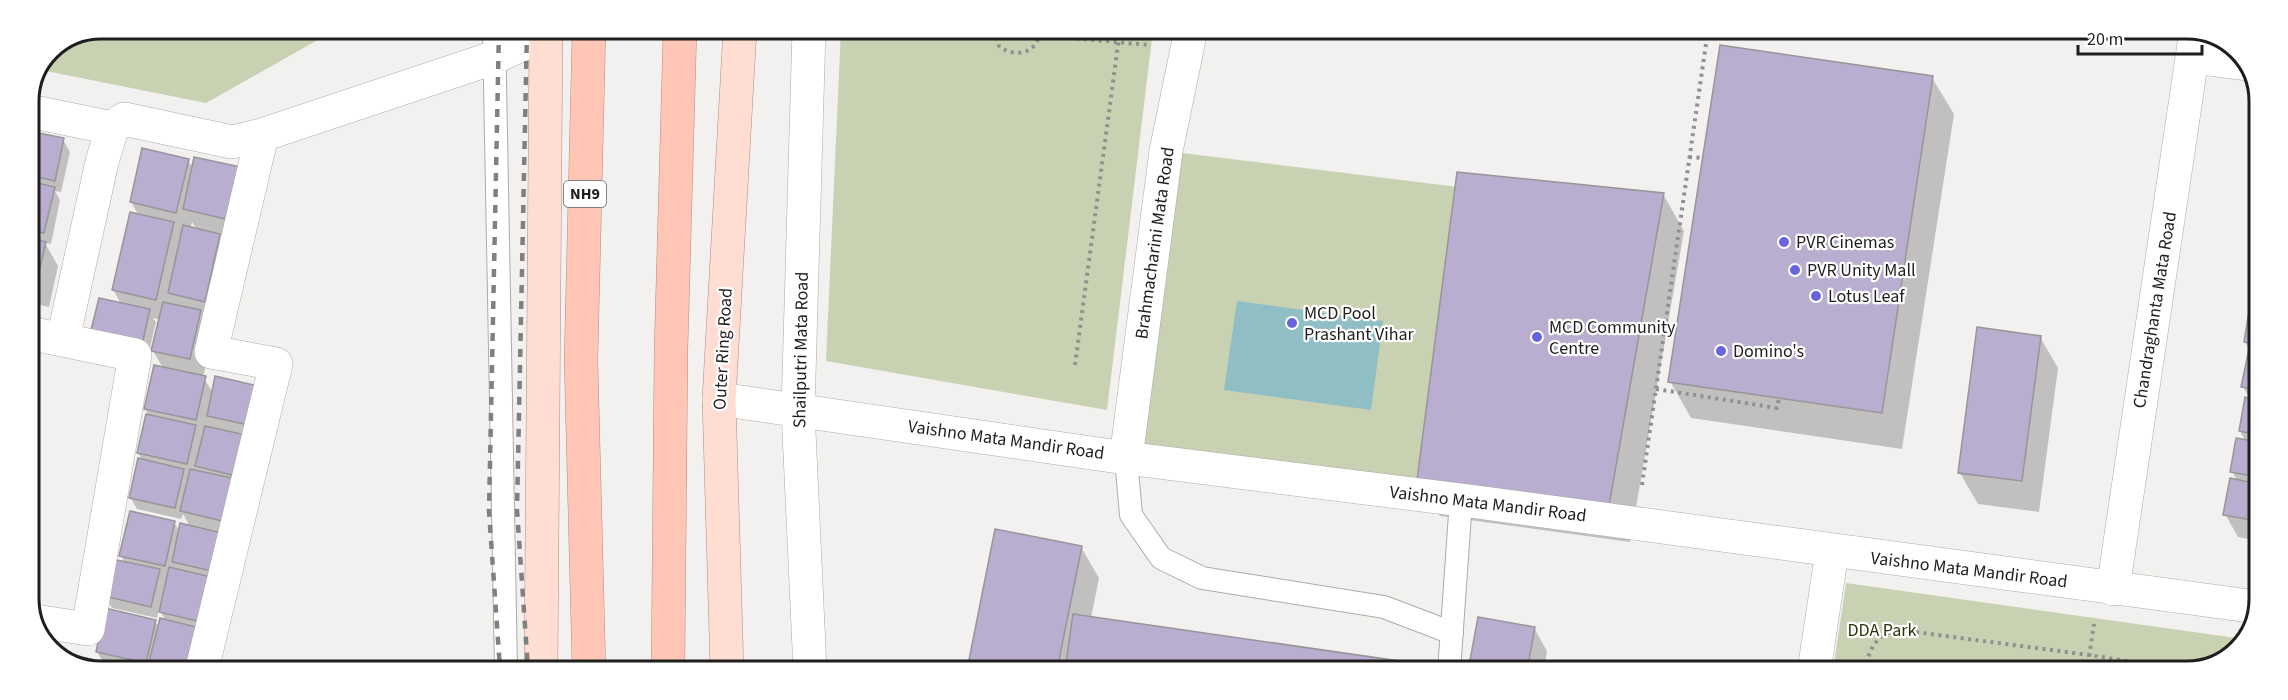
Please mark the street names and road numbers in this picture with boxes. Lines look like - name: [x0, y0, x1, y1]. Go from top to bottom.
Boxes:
- street label: Brahmacharini Mata Road: [1129, 145, 1181, 341]
- road number: NH9: [564, 181, 606, 207]
- street label: Chandraghanta Mata Road: [2127, 210, 2183, 410]
- street label: Shailputri Mata Road: [787, 272, 815, 428]
- street label: Outer Ring Road: [707, 287, 739, 411]
- street label: Vaishno Mata Mandir Road: [906, 414, 1106, 466]
- street label: Vaishno Mata Mandir Road: [1388, 480, 1588, 528]
- street label: Vaishno Mata Mandir Road: [1869, 546, 2069, 594]

